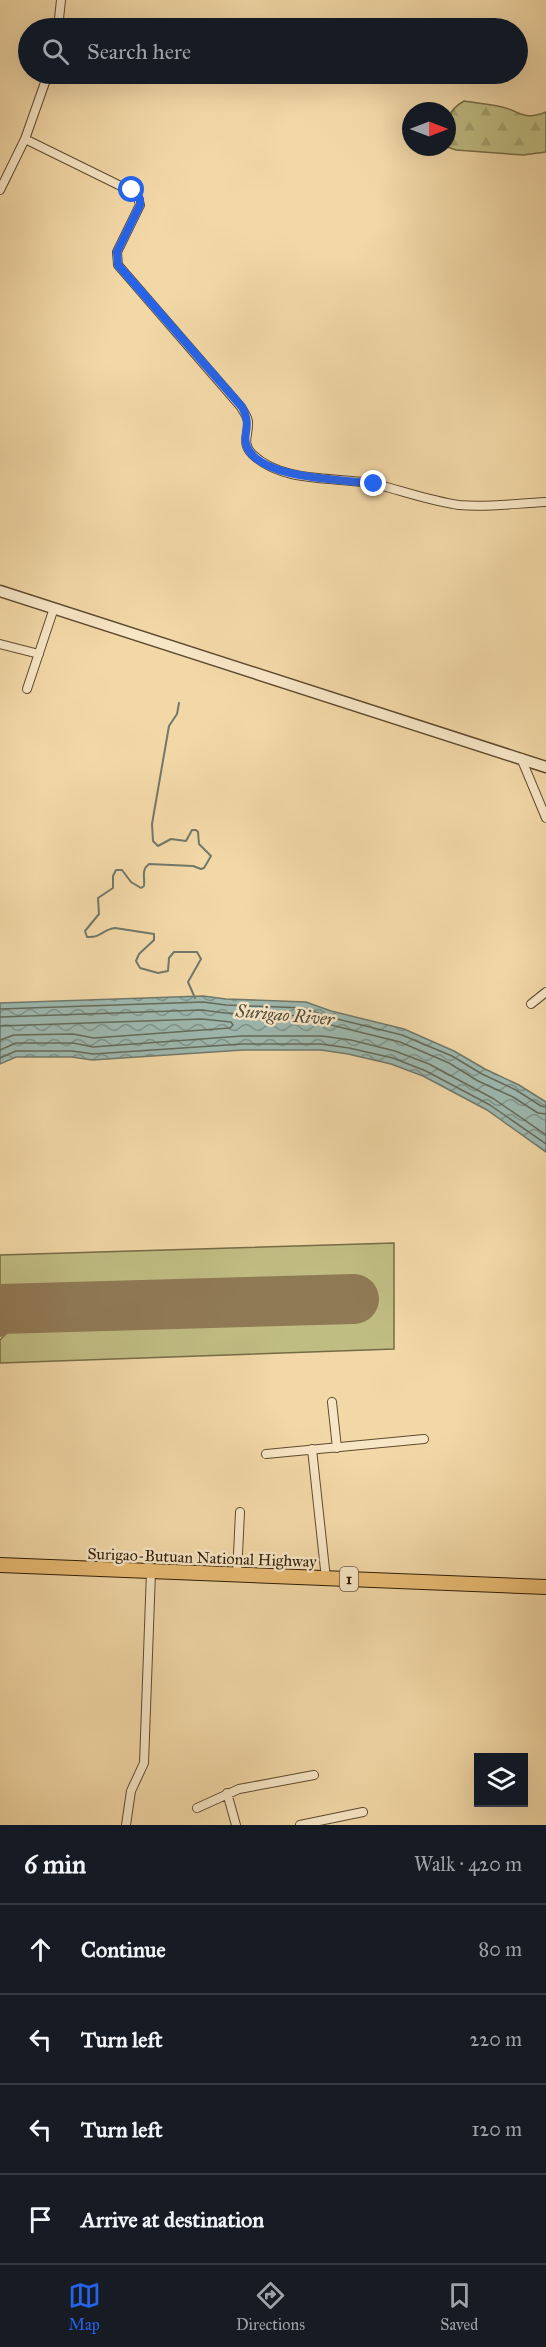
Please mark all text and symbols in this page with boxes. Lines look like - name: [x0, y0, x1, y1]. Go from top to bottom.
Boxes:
- search box: [18, 18, 528, 84]
- icon: search: [39, 35, 72, 68]
- text: Search here: [87, 38, 191, 65]
- north arrow: [402, 102, 456, 156]
- route start: [118, 176, 144, 202]
- route end: [360, 470, 386, 496]
- water label: Surigao River: [234, 1000, 337, 1030]
- street label: Surigao-Butuan National Highway: [87, 1544, 317, 1572]
- road number: 1: [340, 1567, 358, 1591]
- map controls: [474, 1753, 528, 1807]
- button: layers: [474, 1753, 528, 1807]
- text: 6 min: [24, 1848, 86, 1880]
- text: Walk · 420 m: [414, 1852, 522, 1876]
- icon: ahead: [24, 1933, 57, 1966]
- text: Continue: [81, 1936, 166, 1963]
- text: 80 m: [479, 1937, 522, 1961]
- icon: left: [24, 2023, 57, 2056]
- text: Turn left: [81, 2026, 163, 2053]
- text: 220 m: [470, 2027, 522, 2051]
- icon: left: [24, 2113, 57, 2146]
- text: Turn left: [81, 2116, 163, 2143]
- text: 120 m: [471, 2117, 522, 2141]
- icon: arrive: [24, 2203, 57, 2236]
- text: Arrive at destination: [81, 2206, 264, 2233]
- tab: Map: [68, 2279, 101, 2334]
- tab: Directions: [236, 2279, 305, 2334]
- tab: Saved: [440, 2279, 478, 2334]

